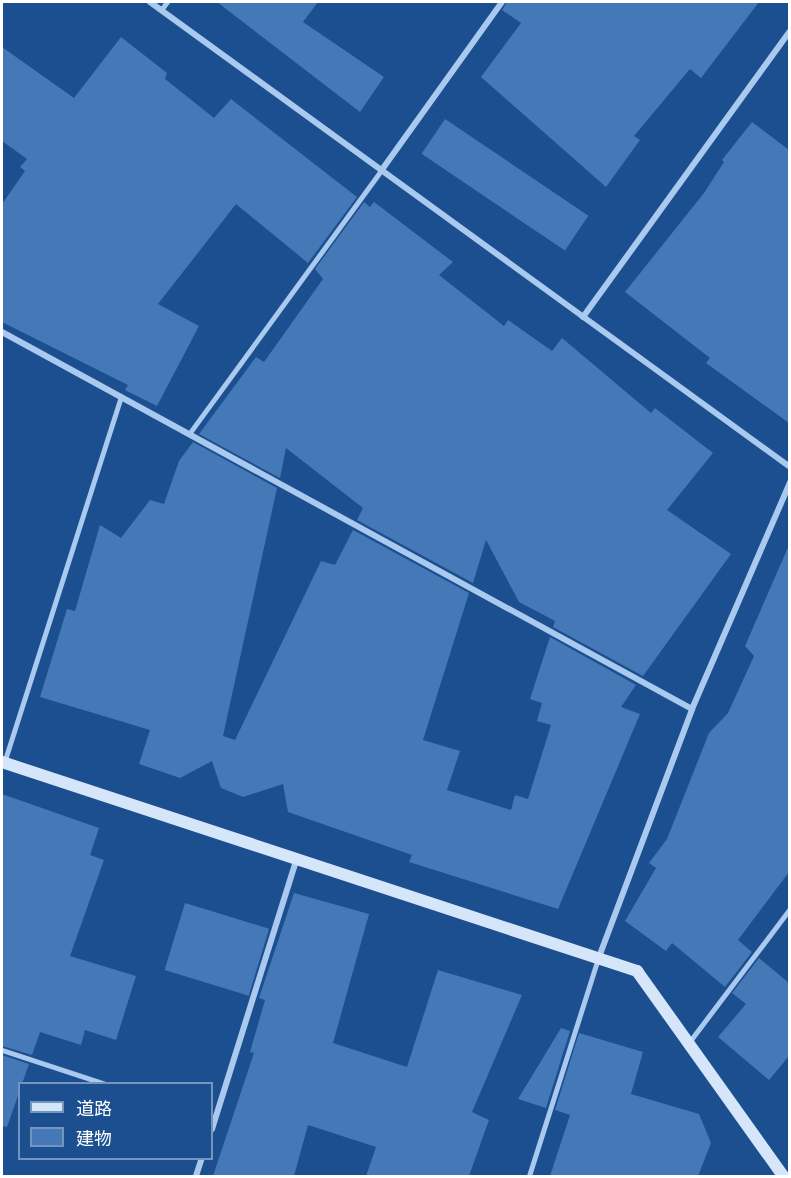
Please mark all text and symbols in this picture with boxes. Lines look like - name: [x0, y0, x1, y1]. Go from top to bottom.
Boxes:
- legend: [18, 1082, 213, 1160]
- text: 道路: [76, 1097, 112, 1121]
- text: 建物: [76, 1127, 112, 1151]

